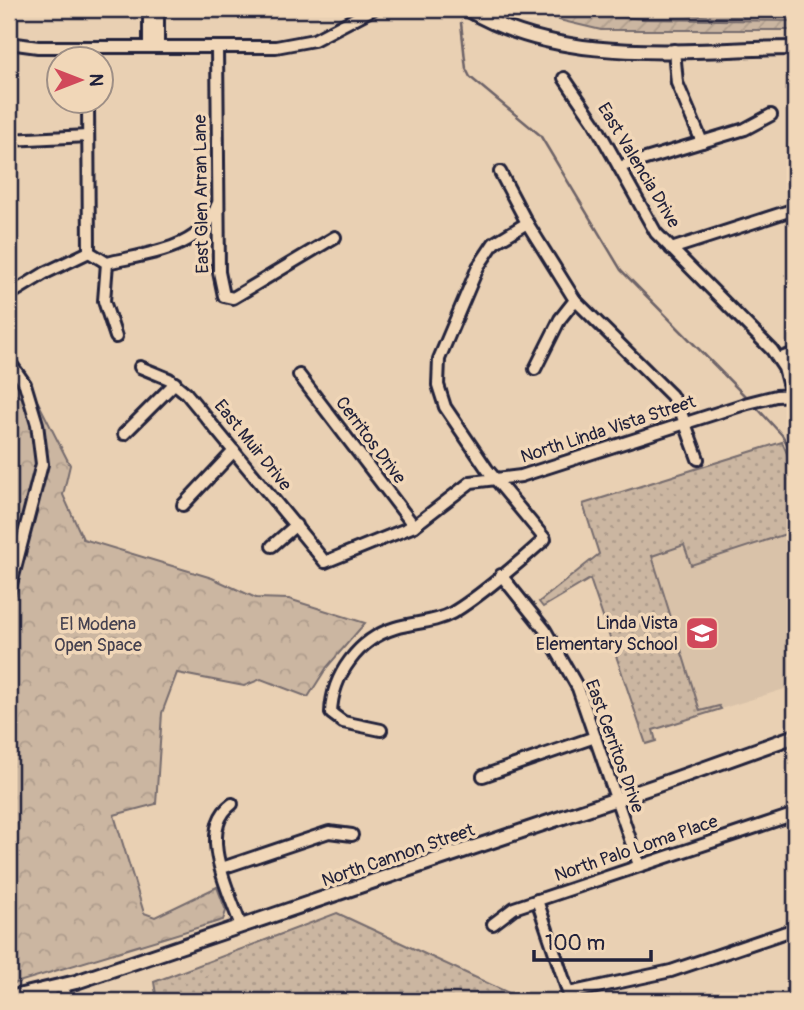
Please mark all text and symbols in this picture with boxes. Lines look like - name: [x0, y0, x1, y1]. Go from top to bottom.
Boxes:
- north arrow: [46, 46, 116, 116]
- text: N: [84, 74, 108, 87]
- street label: East Valencia Drive: [592, 98, 685, 232]
- street label: East Glen Arran Lane: [189, 114, 214, 274]
- street label: North Linda Vista Street: [518, 390, 699, 469]
- street label: Cerritos Drive: [330, 392, 411, 489]
- street label: East Muir Drive: [209, 395, 297, 496]
- place label: Linda Vista Elementary School: [536, 612, 678, 656]
- park label: El Modena Open Space: [54, 613, 142, 657]
- school or university icon: Linda Vista Elementary School: [683, 614, 721, 652]
- street label: East Cerritos Drive: [580, 676, 649, 816]
- street label: North Palo Loma Place: [551, 810, 721, 887]
- street label: North Cannon Street: [319, 818, 478, 892]
- scale bar: [534, 919, 652, 963]
- text: 100 m: [545, 930, 605, 957]

